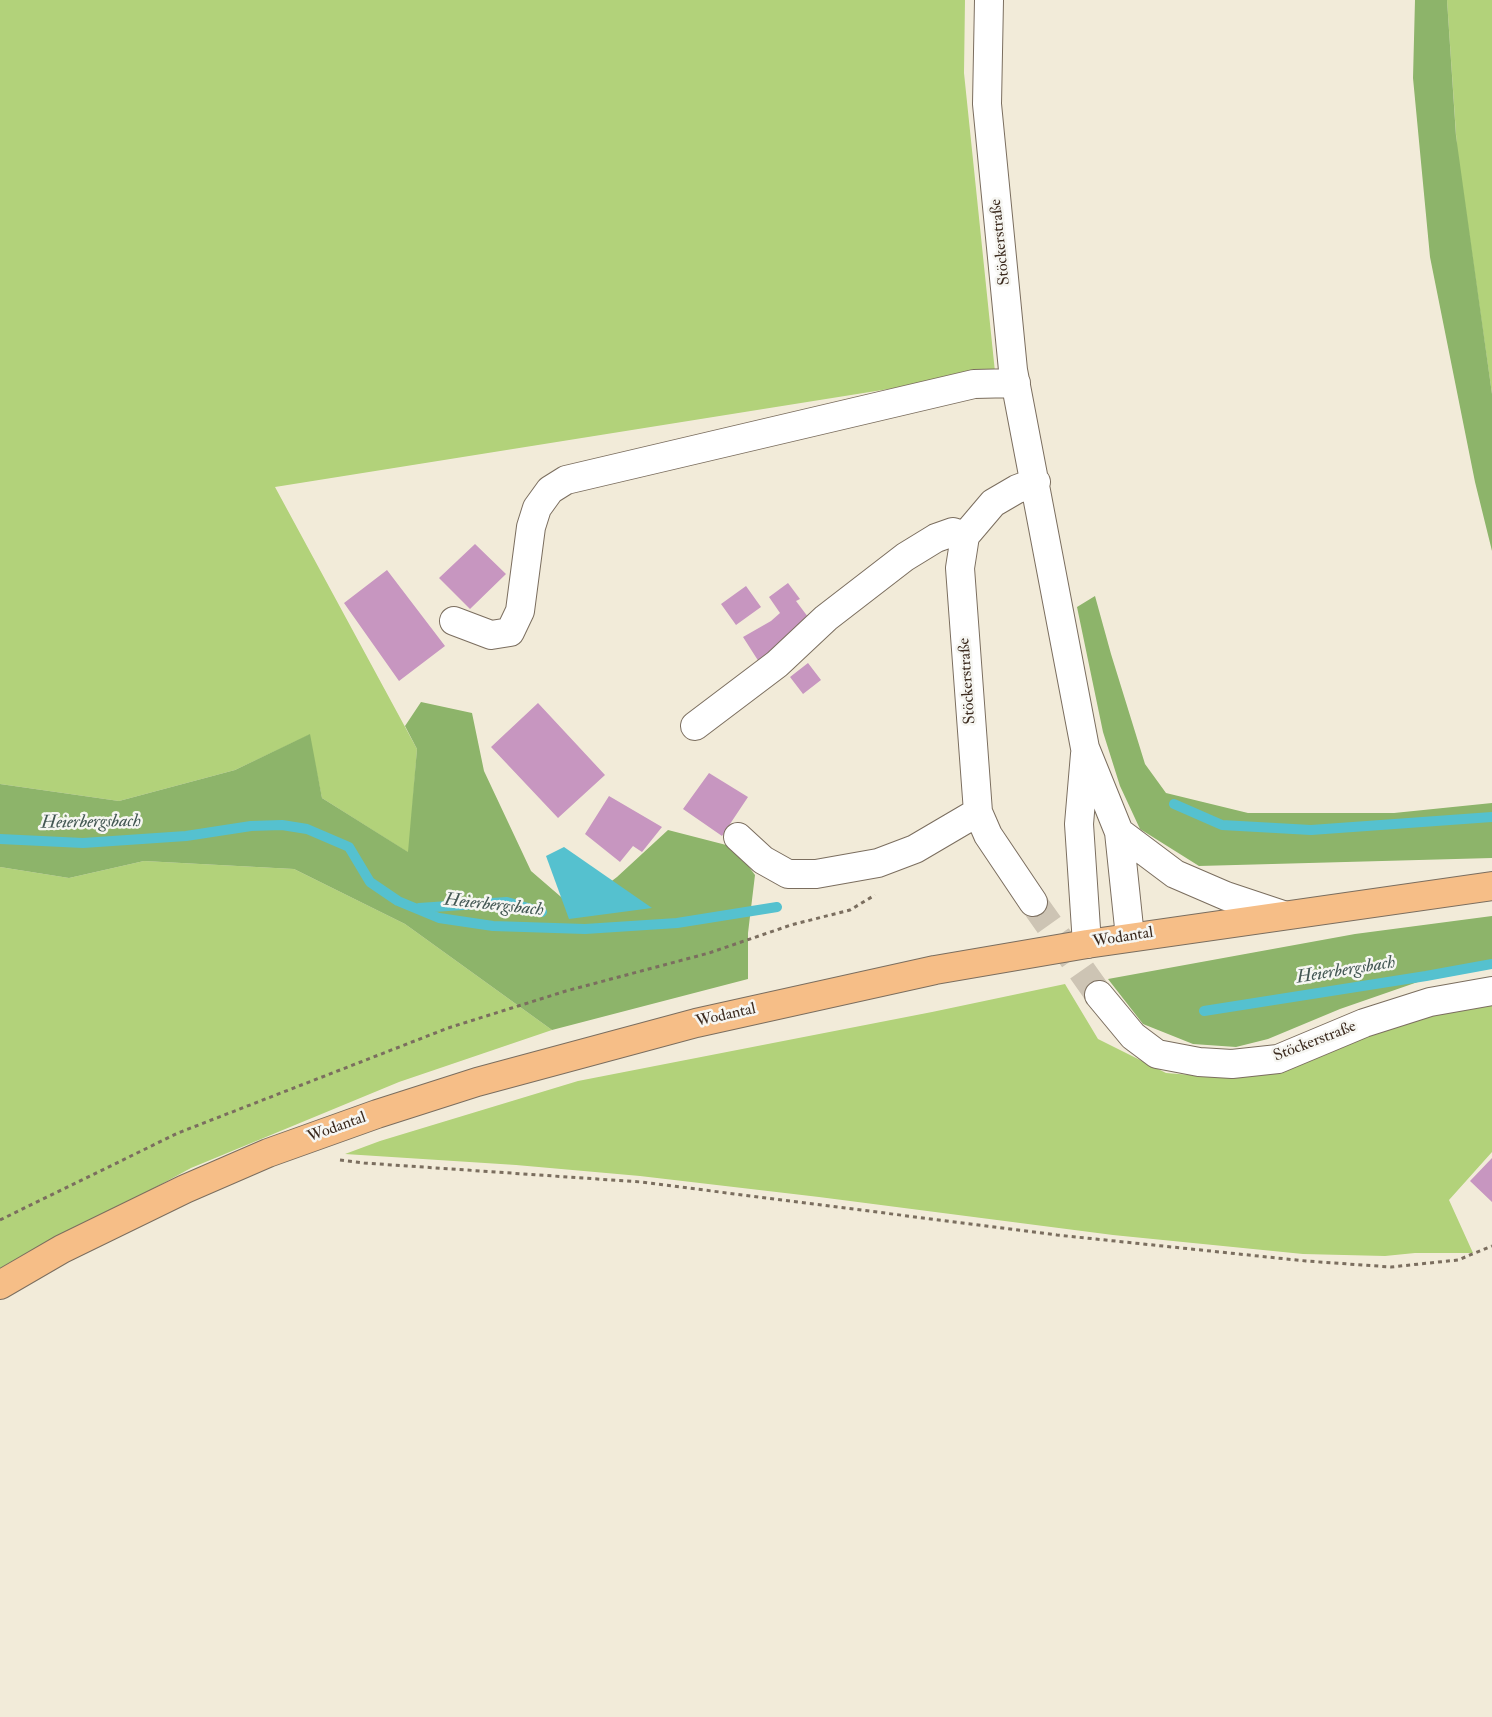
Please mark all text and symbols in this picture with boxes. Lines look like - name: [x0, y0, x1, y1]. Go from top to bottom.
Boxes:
- street label: Stöckerstraße: [987, 198, 1015, 286]
- street label: Stöckerstraße: [955, 637, 981, 725]
- water label: Heierbergsbach: [41, 811, 141, 835]
- water label: Heierbergsbach: [443, 890, 545, 922]
- street label: Wodantal: [1091, 924, 1155, 952]
- water label: Heierbergsbach: [1295, 953, 1397, 989]
- street label: Wodantal: [694, 1000, 758, 1032]
- street label: Stöckerstraße: [1271, 1017, 1359, 1067]
- street label: Wodantal: [305, 1109, 369, 1147]

